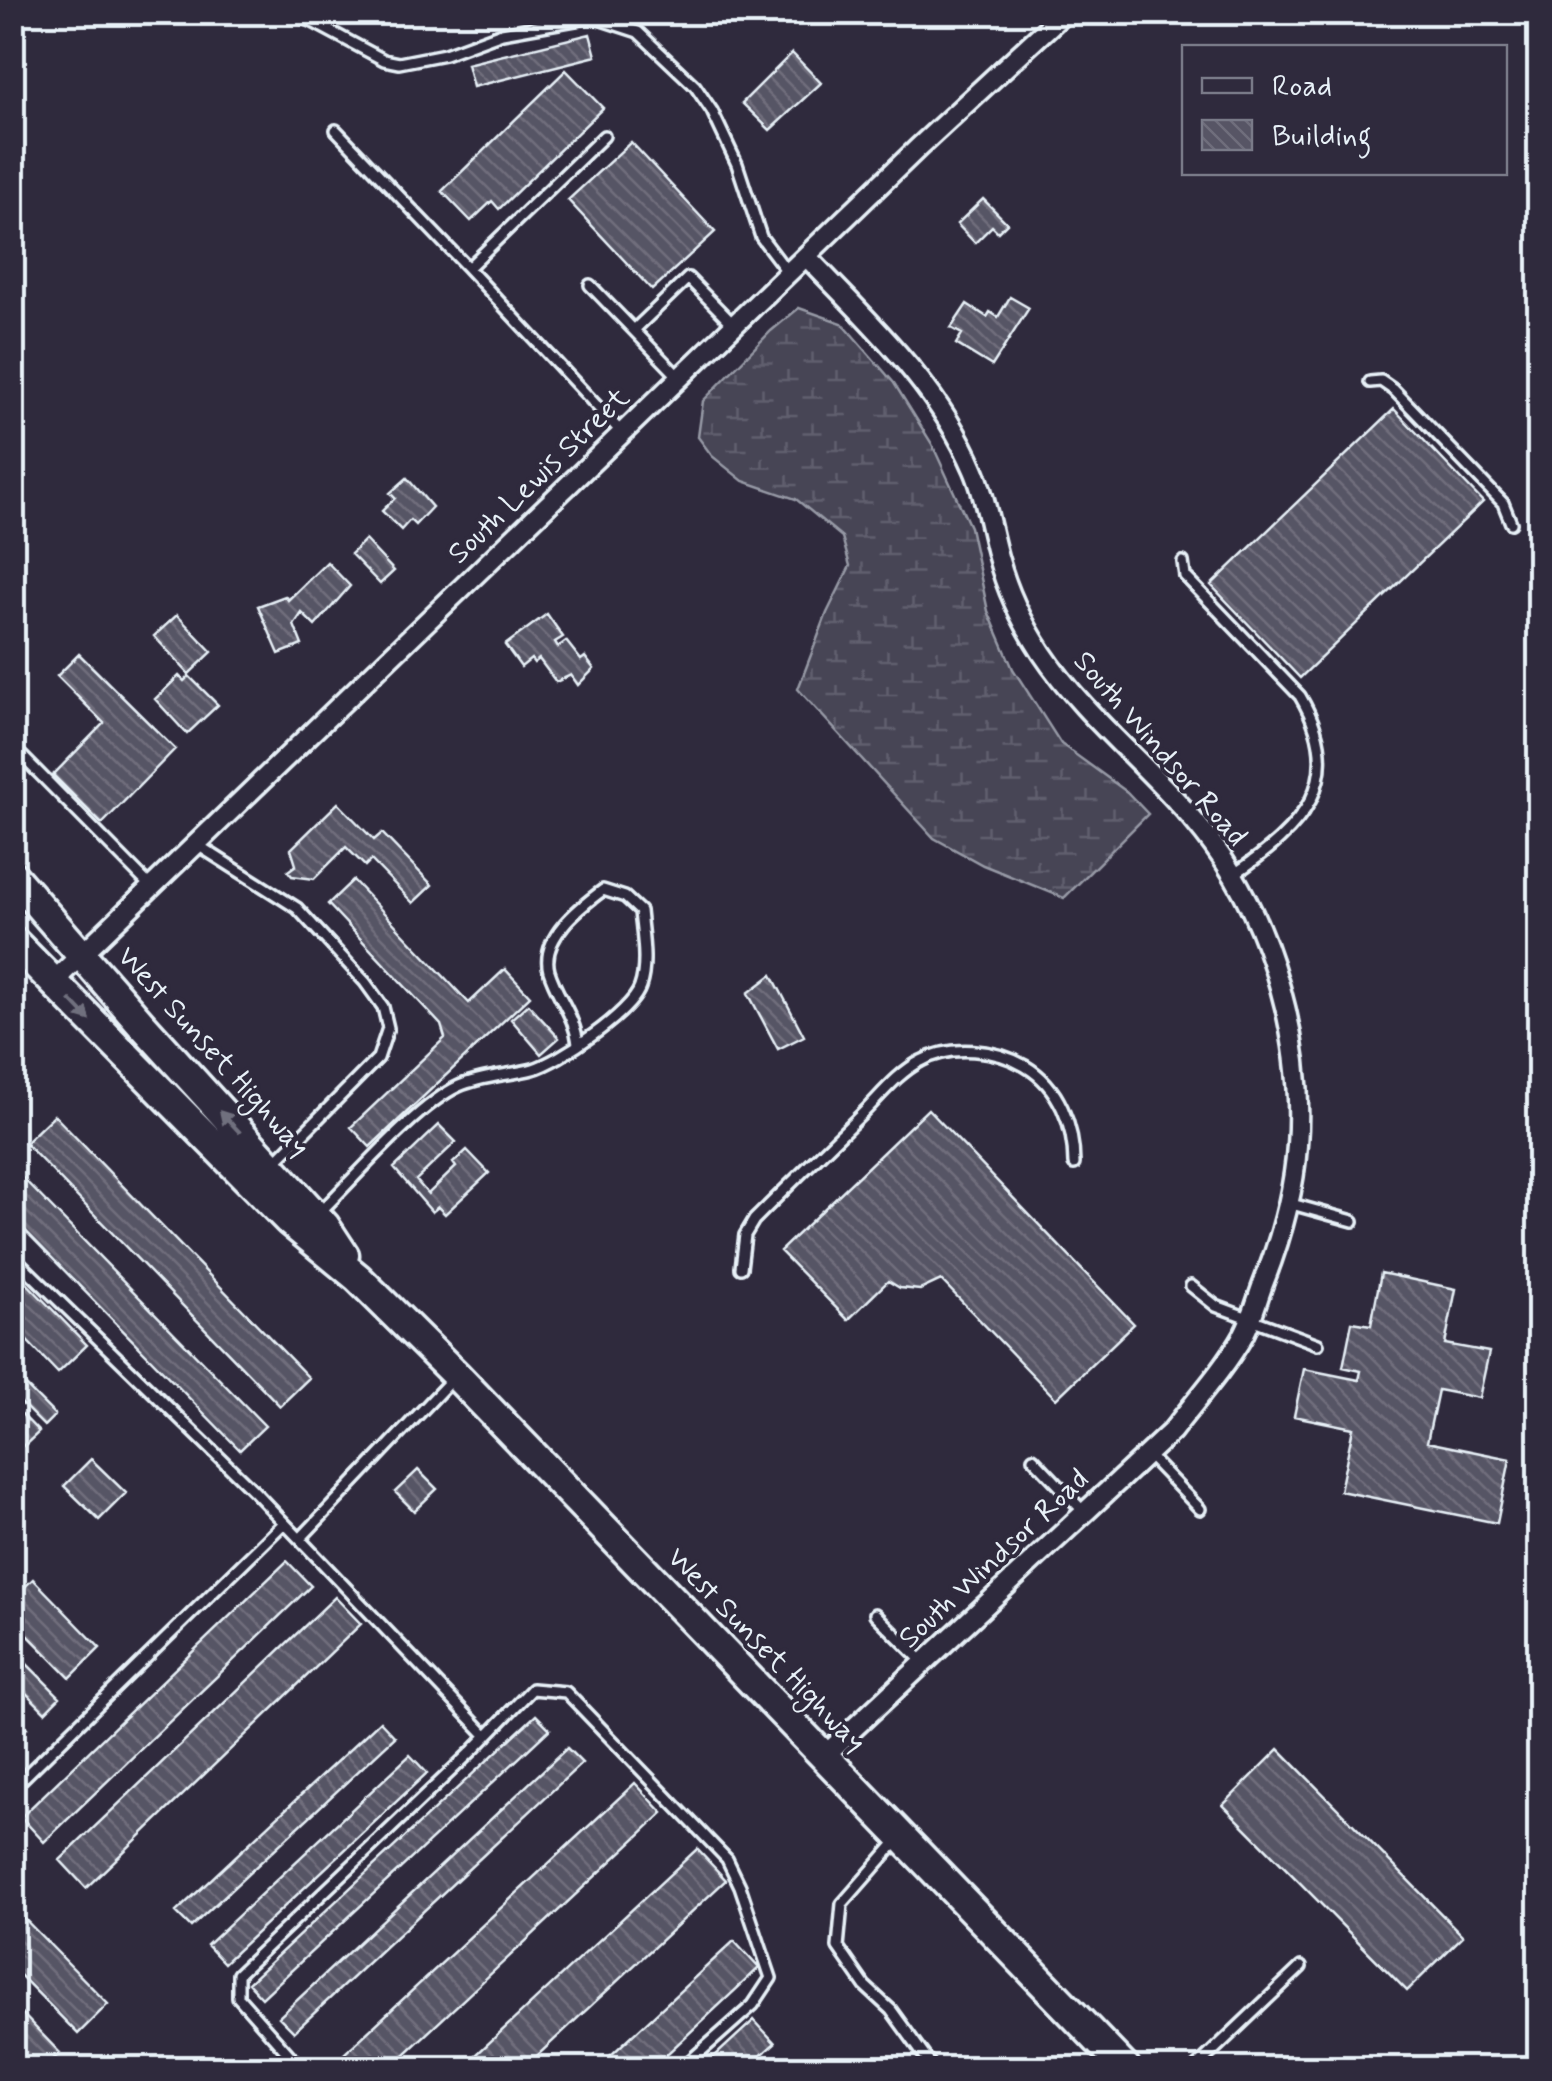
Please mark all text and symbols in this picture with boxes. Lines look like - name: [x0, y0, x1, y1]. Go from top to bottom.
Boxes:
- legend: [1182, 45, 1507, 175]
- text: Road: [1272, 67, 1332, 106]
- text: Building: [1272, 117, 1371, 159]
- street label: South Lewis Street: [440, 379, 639, 573]
- street label: South Windsor Road: [1064, 643, 1256, 855]
- street label: West Sunset Highway: [106, 938, 318, 1167]
- one-way arrow: [68, 997, 92, 1021]
- one-way arrow: [219, 1110, 242, 1134]
- street label: South Windsor Road: [890, 1460, 1098, 1658]
- street label: West Sunset Highway: [656, 1539, 874, 1762]

